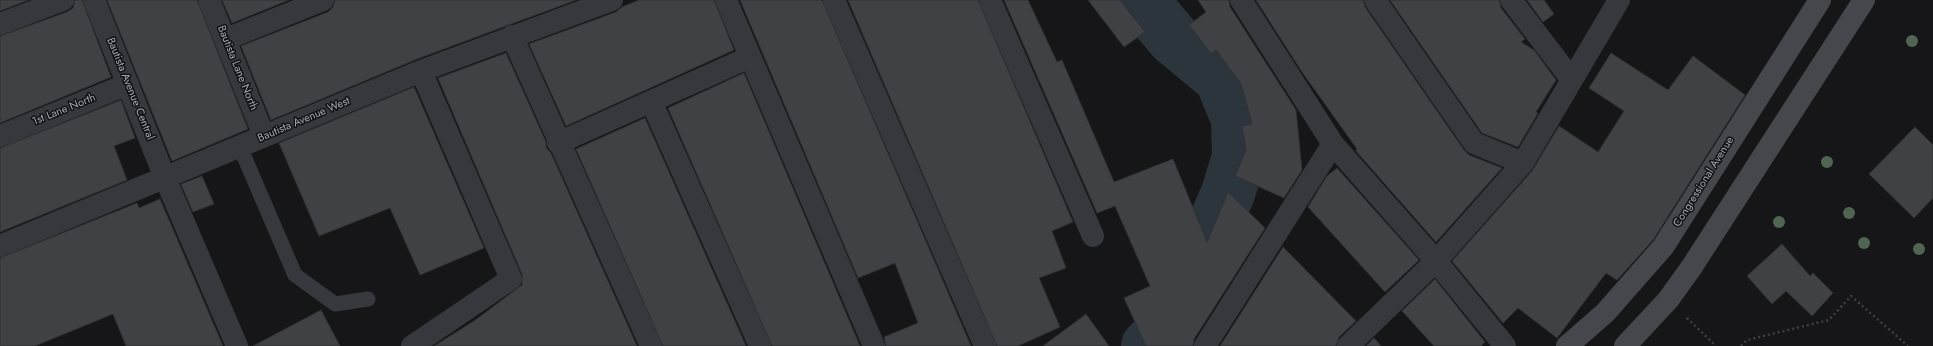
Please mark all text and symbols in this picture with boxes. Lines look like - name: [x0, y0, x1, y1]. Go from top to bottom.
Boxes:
- street label: Bautista Lane North: [214, 24, 260, 112]
- street label: Bautista Avenue Central: [103, 36, 157, 142]
- street label: 1st Lane North: [30, 91, 98, 129]
- street label: Bautista Avenue West: [256, 95, 352, 145]
- street label: Congressional Avenue: [1671, 135, 1737, 229]

